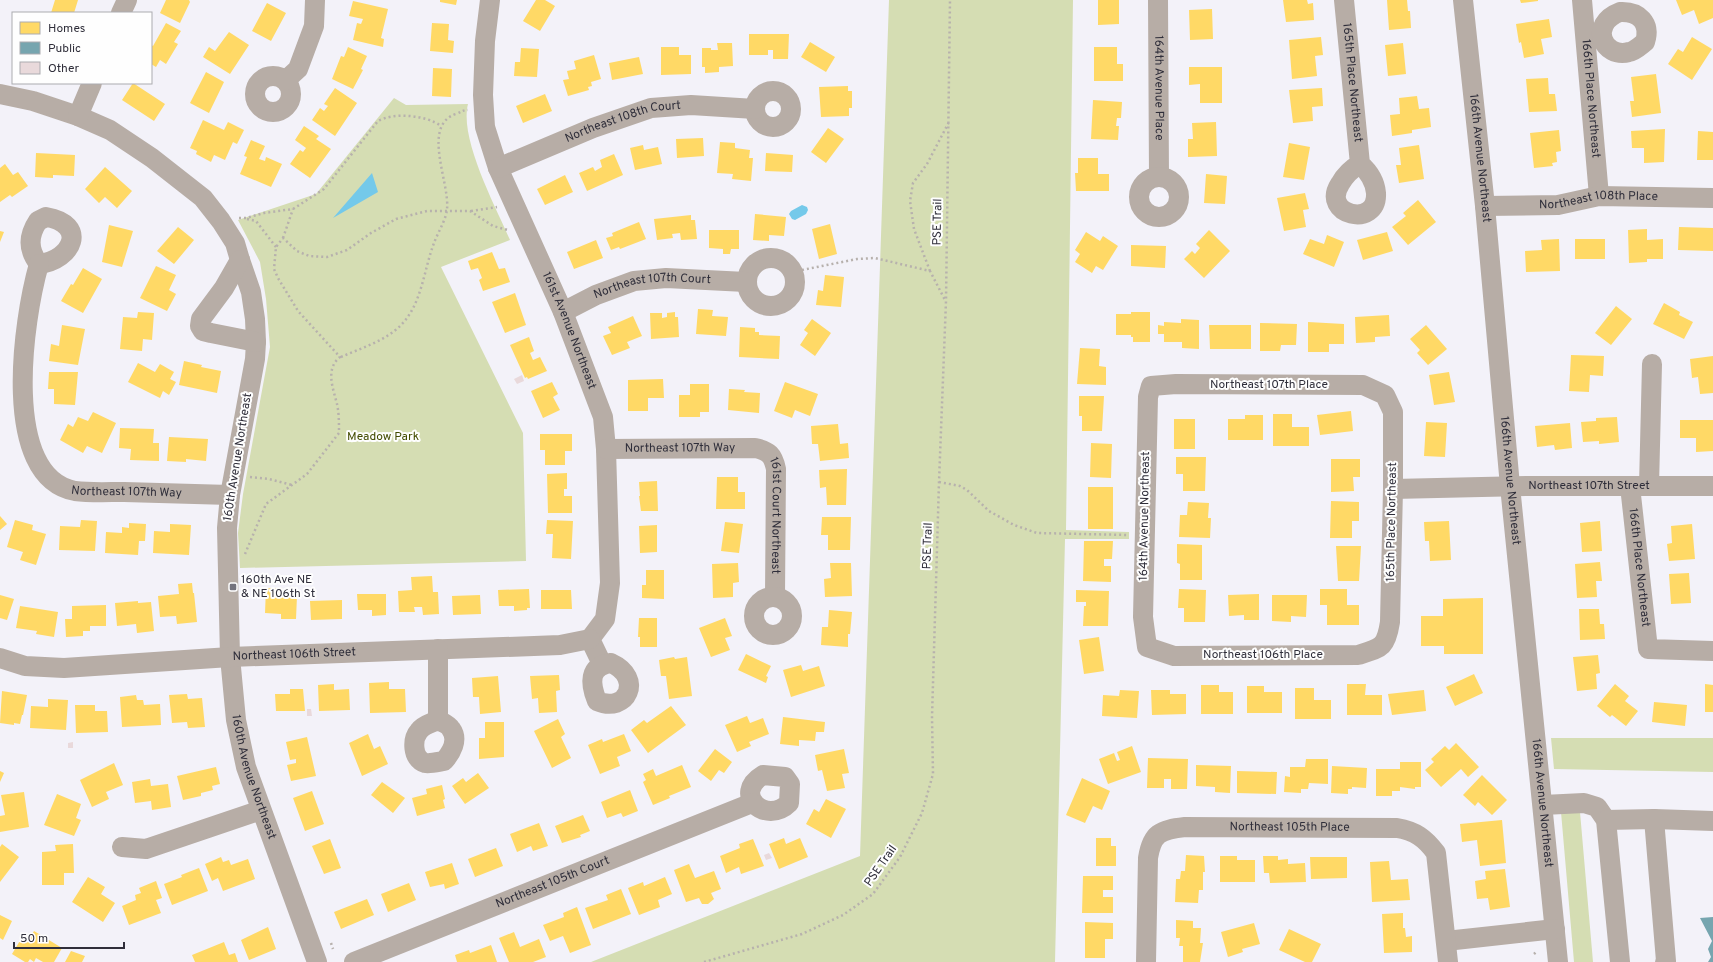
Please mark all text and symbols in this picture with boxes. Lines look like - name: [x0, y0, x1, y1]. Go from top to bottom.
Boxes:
- legend: [12, 12, 152, 84]
- text: Homes: [48, 21, 85, 37]
- street label: 165th Place Northeast: [1338, 22, 1366, 143]
- street label: 164th Avenue Place: [1150, 35, 1167, 141]
- street label: 166th Place Northeast: [1577, 38, 1604, 159]
- text: Public: [48, 41, 81, 57]
- text: Other: [48, 61, 80, 77]
- street label: 166th Avenue Northeast: [1465, 93, 1494, 223]
- street label: Northeast 108th Court: [563, 98, 682, 147]
- street label: Northeast 108th Place: [1539, 188, 1658, 213]
- street label: PSE Trail: [930, 198, 946, 246]
- street label: 161st Avenue Northeast: [538, 269, 600, 392]
- street label: Northeast 107th Court: [592, 270, 711, 303]
- street label: Northeast 107th Place: [1210, 377, 1328, 393]
- street label: 160th Avenue Northeast: [220, 392, 256, 522]
- street label: 166th Avenue Northeast: [1496, 416, 1524, 546]
- park label: Meadow Park: [347, 429, 419, 445]
- street label: Northeast 107th Way: [625, 440, 735, 457]
- street label: 164th Avenue Northeast: [1136, 451, 1154, 581]
- street label: 161st Court Northeast: [765, 455, 784, 574]
- street label: 165th Place Northeast: [1383, 462, 1401, 582]
- street label: Northeast 107th Street: [1528, 478, 1650, 494]
- street label: Northeast 107th Way: [70, 483, 182, 502]
- street label: 166th Place Northeast: [1624, 507, 1654, 628]
- street label: PSE Trail: [919, 522, 937, 570]
- place label: 160th Ave NE & NE 106th St: [241, 572, 315, 602]
- marker: 160th Ave NE & NE 106th St: [228, 582, 238, 592]
- street label: Northeast 106th Street: [232, 644, 356, 665]
- street label: Northeast 106th Place: [1203, 647, 1323, 663]
- street label: 160th Avenue Northeast: [228, 714, 280, 842]
- street label: 166th Avenue Northeast: [1528, 738, 1556, 868]
- street label: Northeast 105th Place: [1230, 819, 1350, 836]
- street label: PSE Trail: [861, 842, 901, 890]
- street label: Northeast 105th Court: [493, 853, 612, 913]
- scale bar: [14, 924, 124, 950]
- text: 50 m: [20, 931, 48, 947]

